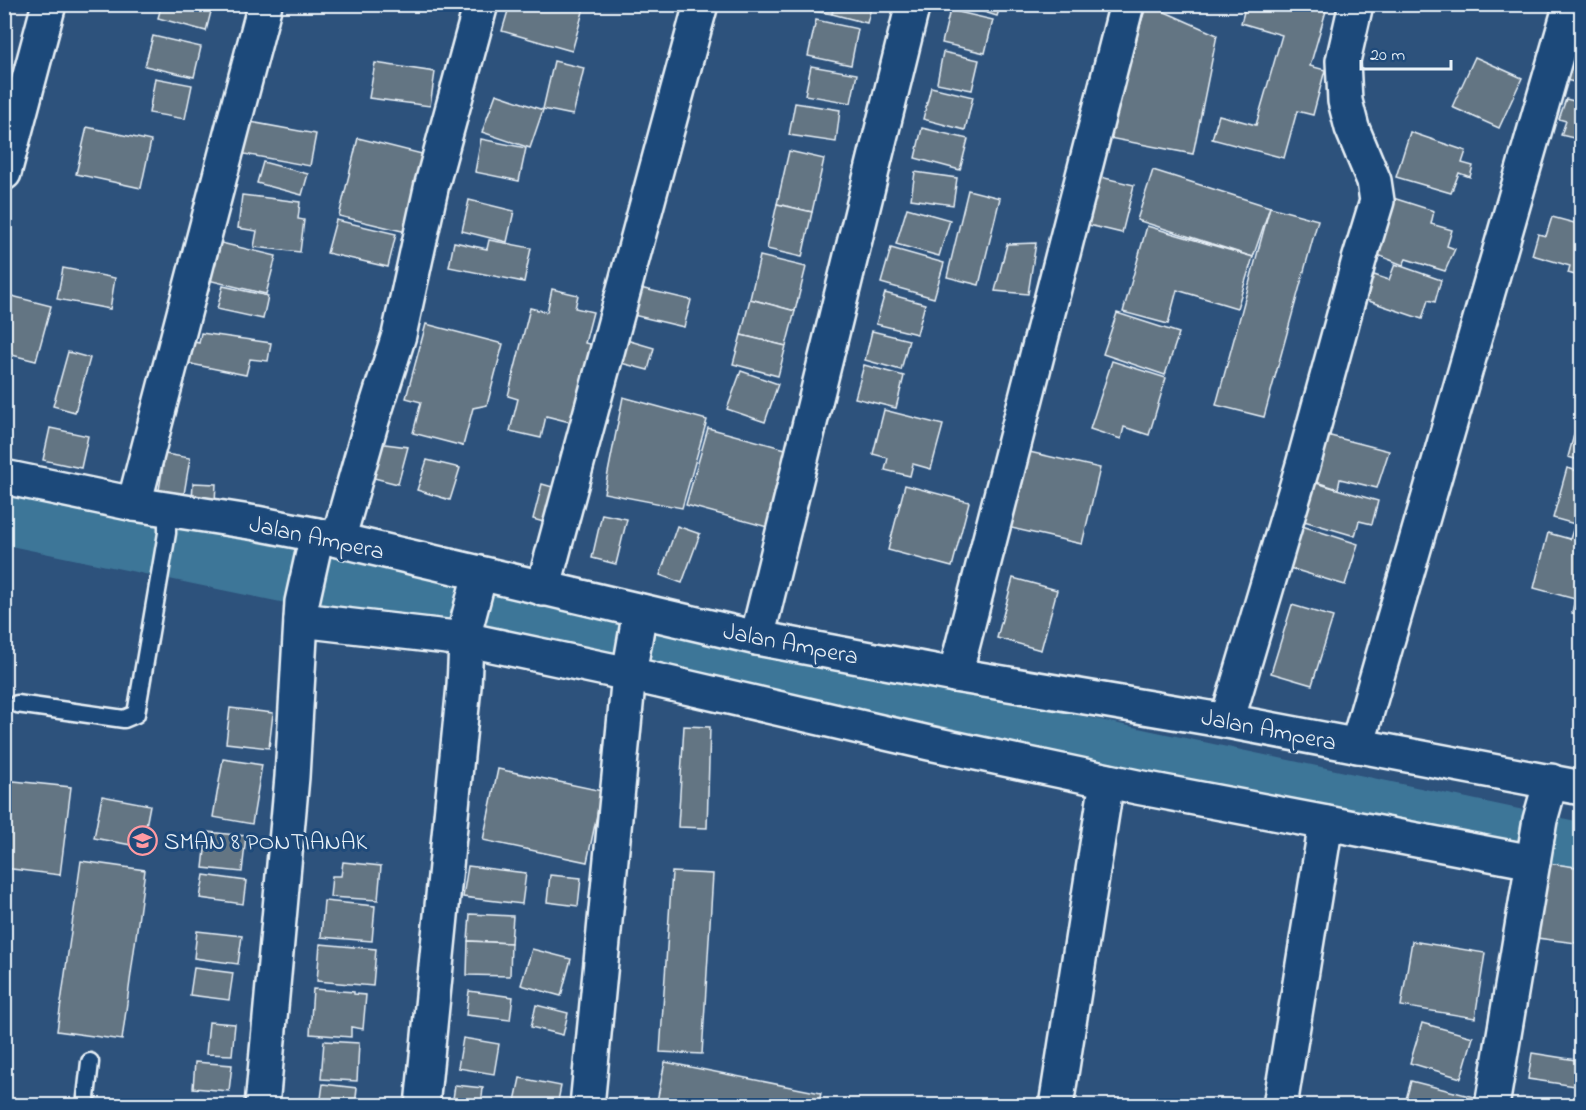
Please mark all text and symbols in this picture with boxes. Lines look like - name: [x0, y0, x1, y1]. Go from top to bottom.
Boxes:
- scale bar: [1361, 33, 1451, 71]
- text: 20 m: [1370, 43, 1405, 69]
- street label: Jalan Ampera: [246, 508, 387, 571]
- street label: Jalan Ampera: [720, 615, 861, 676]
- street label: Jalan Ampera: [1198, 701, 1339, 762]
- school or university icon: SMAN 8 PONTIANAK: [127, 825, 159, 857]
- place label: SMAN 8 PONTIANAK: [164, 826, 368, 861]

